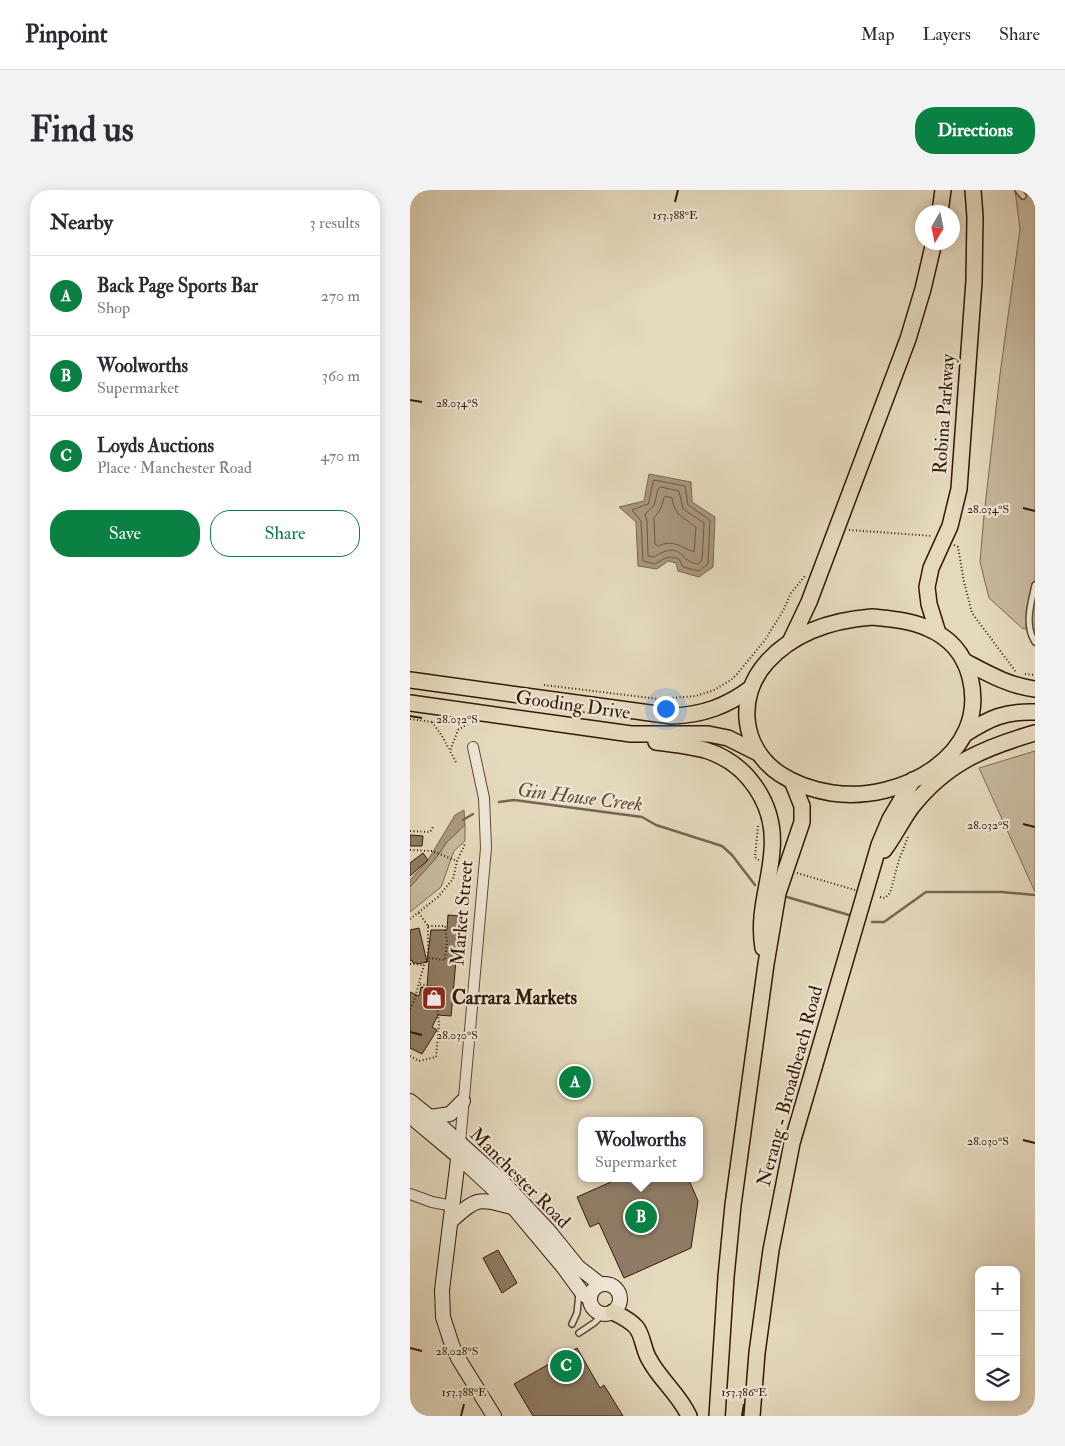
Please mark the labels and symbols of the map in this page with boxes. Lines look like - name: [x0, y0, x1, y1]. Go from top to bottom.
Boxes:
- north arrow: [915, 205, 960, 250]
- text: 153.388°E: [652, 208, 698, 223]
- street label: Robina Parkway: [928, 352, 960, 475]
- text: 28.034°S: [436, 396, 478, 411]
- text: 28.034°S: [967, 502, 1009, 517]
- street label: Gooding Drive: [514, 685, 632, 725]
- your location: [653, 696, 679, 722]
- text: 28.032°S: [436, 712, 478, 727]
- water label: Gin House Creek: [516, 777, 644, 817]
- text: 28.032°S: [967, 818, 1009, 833]
- street label: Market Street: [445, 859, 479, 967]
- street label: Nerang - Broadbeach Road: [752, 982, 829, 1189]
- shop icon: Carrara Markets: [421, 985, 447, 1011]
- place label: Carrara Markets: [452, 986, 577, 1010]
- text: 28.030°S: [436, 1028, 478, 1043]
- pin: A: [559, 1063, 591, 1101]
- street label: Manchester Road: [465, 1123, 576, 1234]
- text: 28.030°S: [967, 1134, 1009, 1149]
- pin: B: [625, 1198, 657, 1236]
- text: 28.028°S: [436, 1344, 478, 1359]
- pin: C: [550, 1347, 582, 1385]
- text: 153.388°E: [441, 1385, 487, 1400]
- text: 153.386°E: [721, 1385, 767, 1400]

